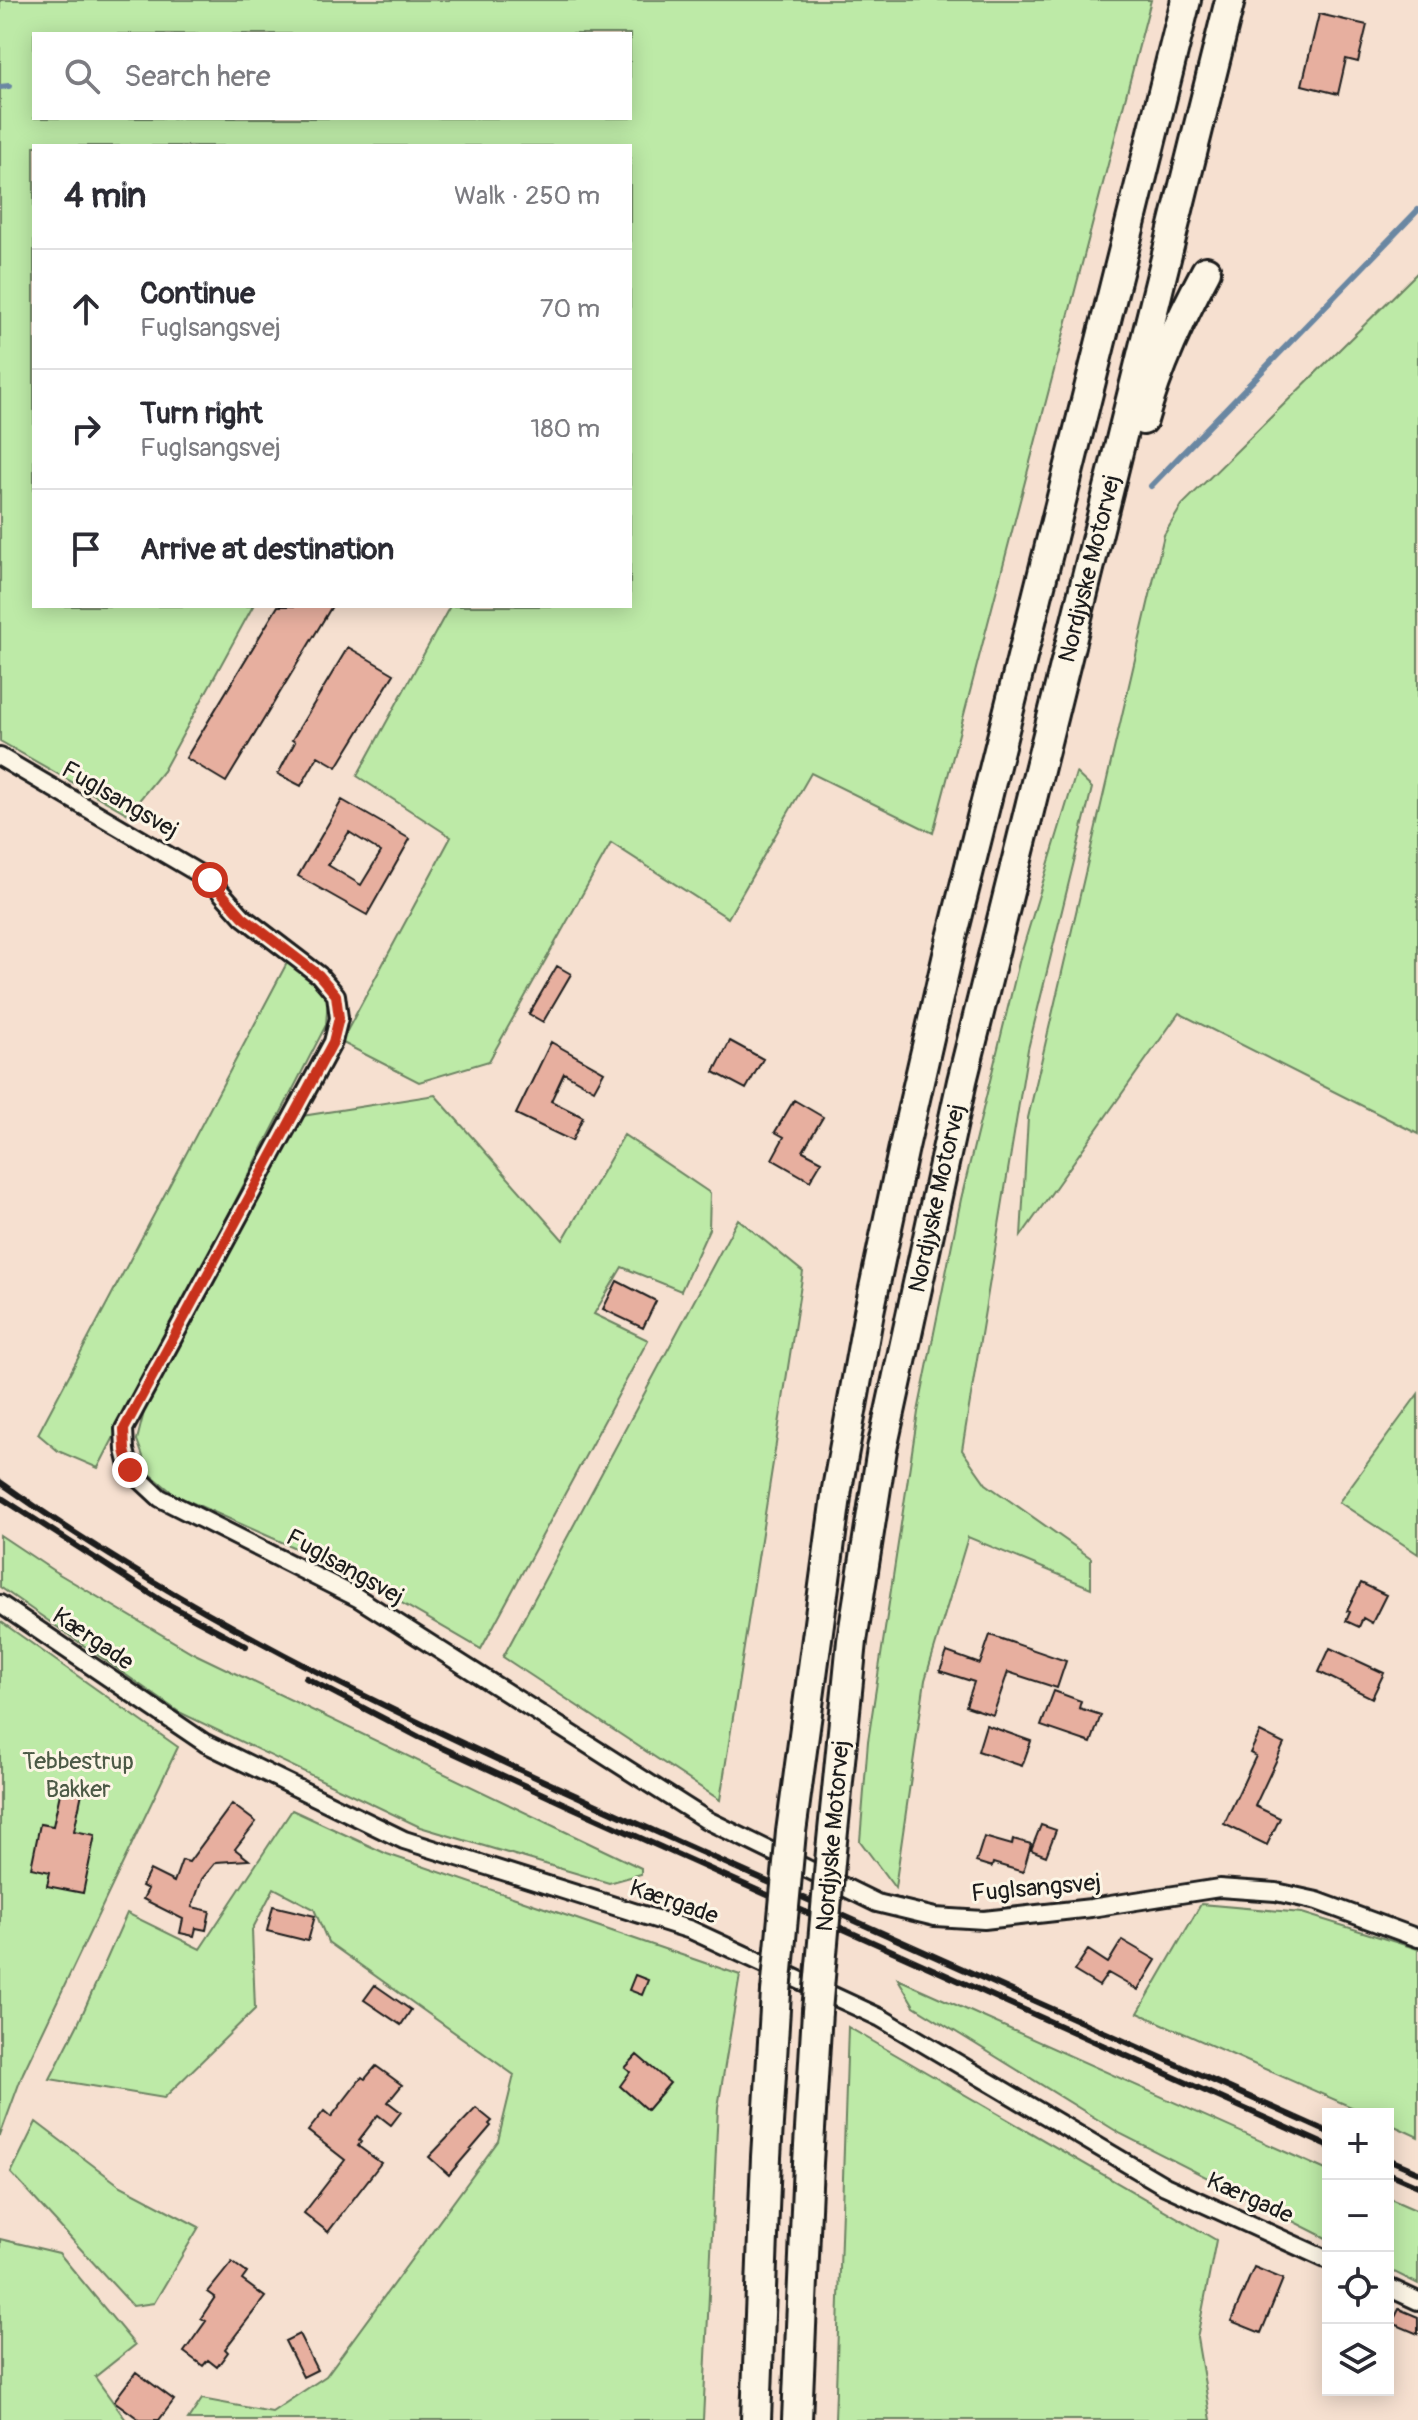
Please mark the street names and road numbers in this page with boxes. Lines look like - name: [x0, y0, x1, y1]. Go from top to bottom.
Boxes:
- street label: Nordjyske Motorvej: [1052, 472, 1126, 665]
- street label: Fuglsangsvej: [56, 755, 184, 845]
- street label: Nordjyske Motorvej: [902, 1101, 971, 1295]
- street label: Fuglsangsvej: [281, 1523, 409, 1611]
- street label: Kærgade: [47, 1601, 139, 1677]
- street label: Nordjyske Motorvej: [810, 1739, 856, 1933]
- street label: Fuglsangsvej: [970, 1868, 1102, 1908]
- street label: Kærgade: [626, 1873, 722, 1931]
- street label: Kærgade: [1202, 2166, 1298, 2230]

